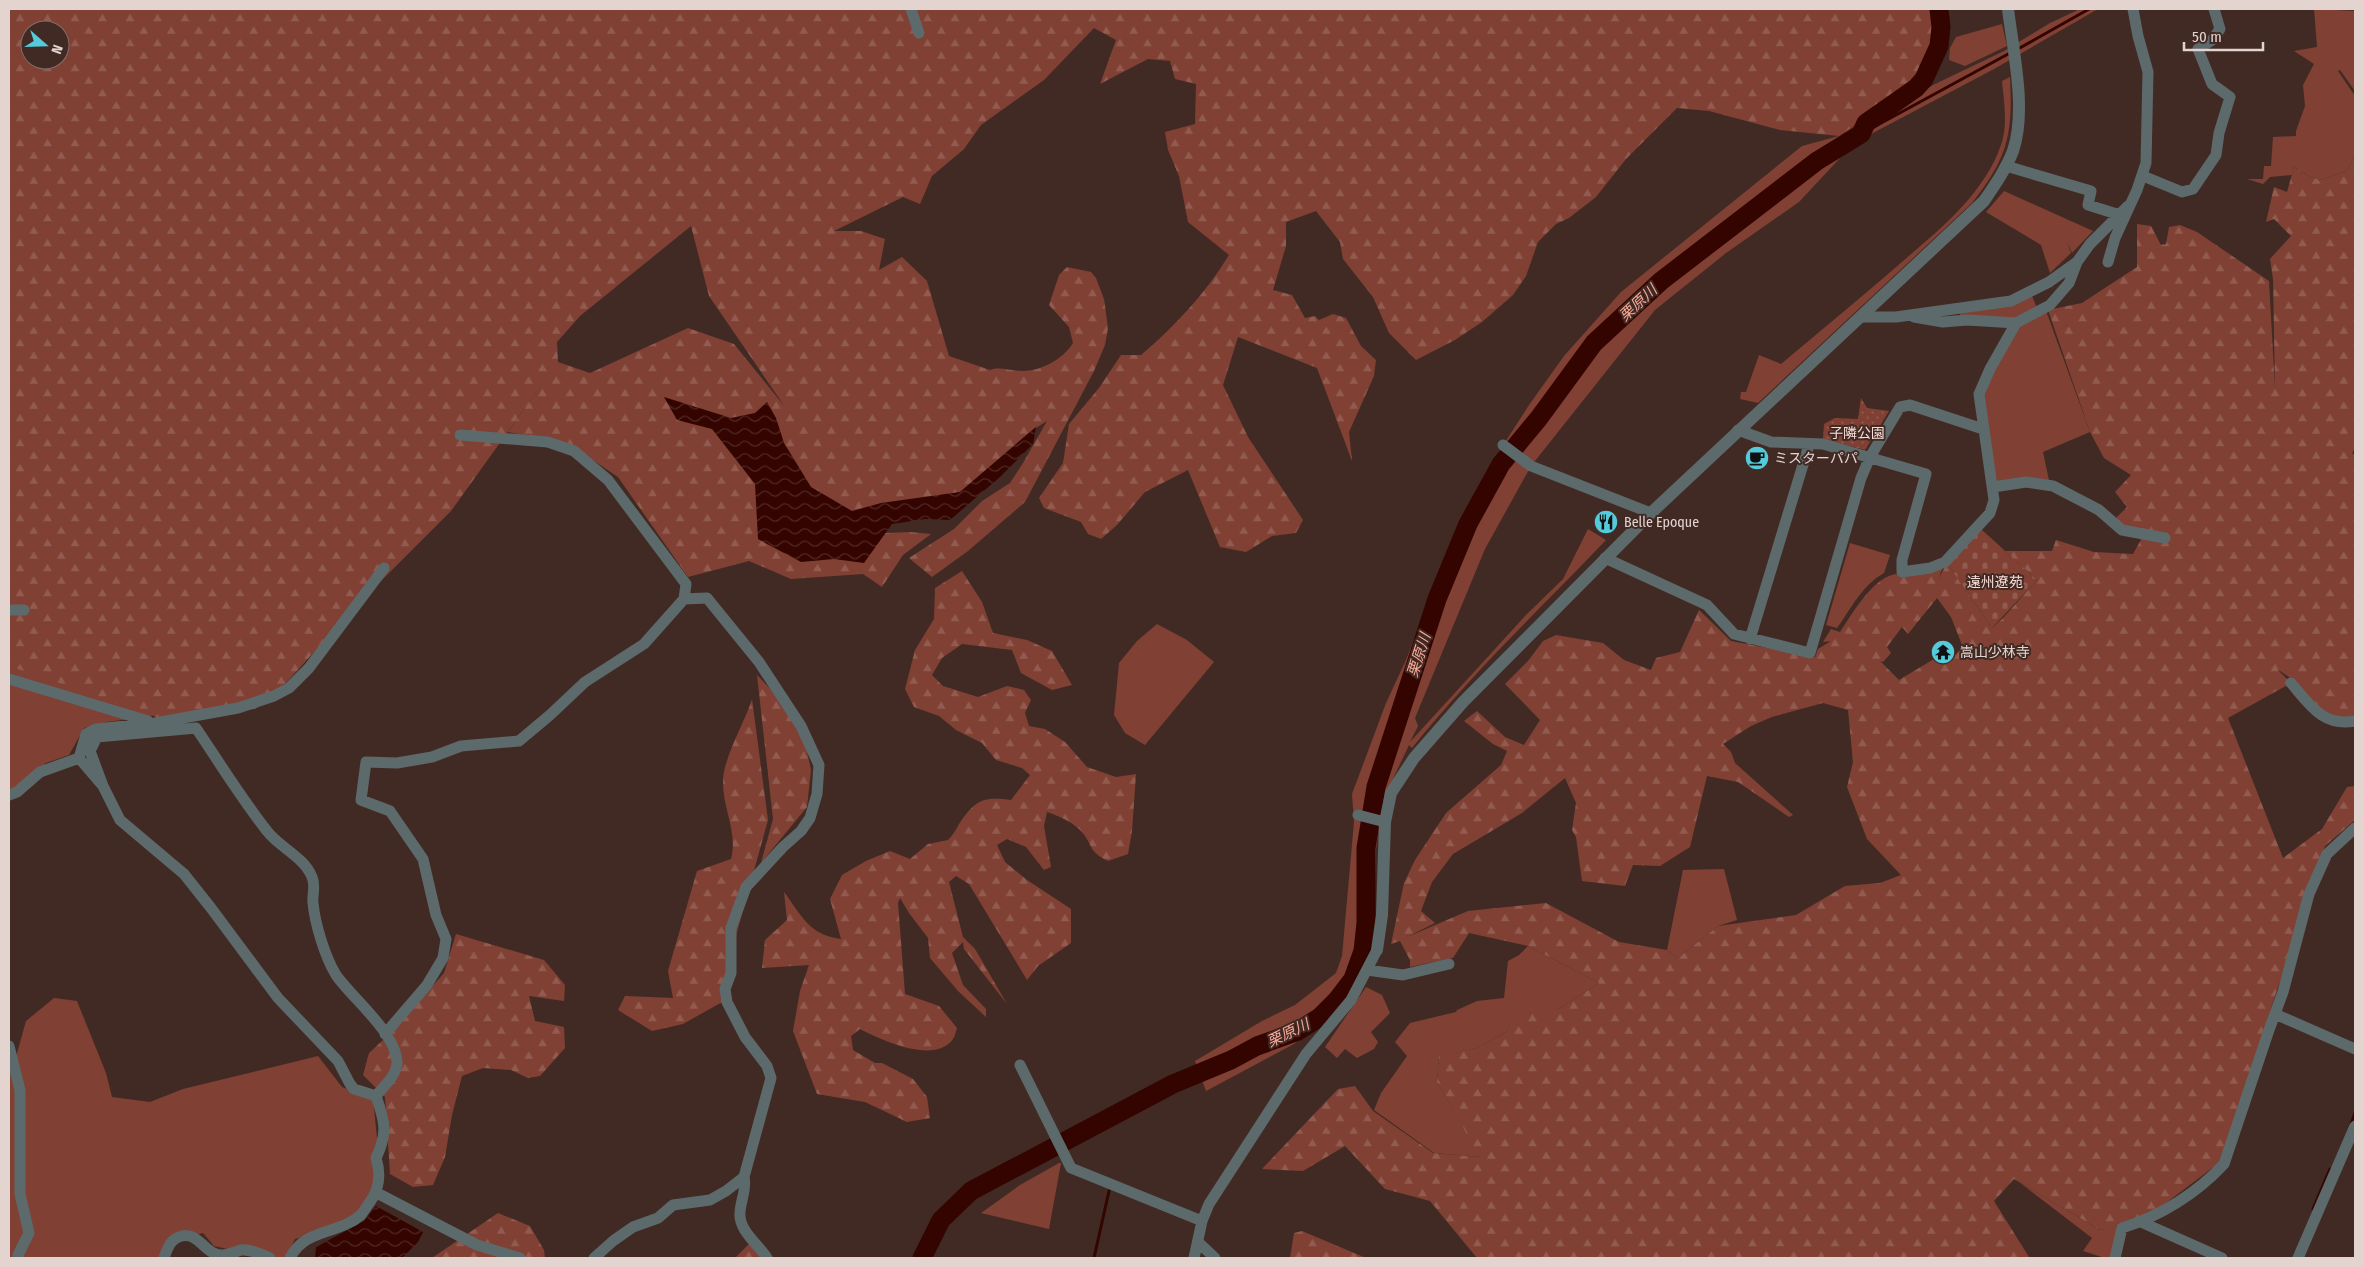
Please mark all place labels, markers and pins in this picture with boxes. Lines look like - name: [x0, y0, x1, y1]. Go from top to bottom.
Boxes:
- cafe icon: ミスターパパ: [1744, 445, 1770, 471]
- place label: ミスターパパ: [1774, 450, 1858, 467]
- restaurant icon: Belle Epoque: [1593, 509, 1619, 535]
- place label: Belle Epoque: [1624, 514, 1699, 531]
- temple icon: 嵩山少林寺: [1930, 639, 1956, 665]
- place label: 嵩山少林寺: [1960, 644, 2030, 661]

